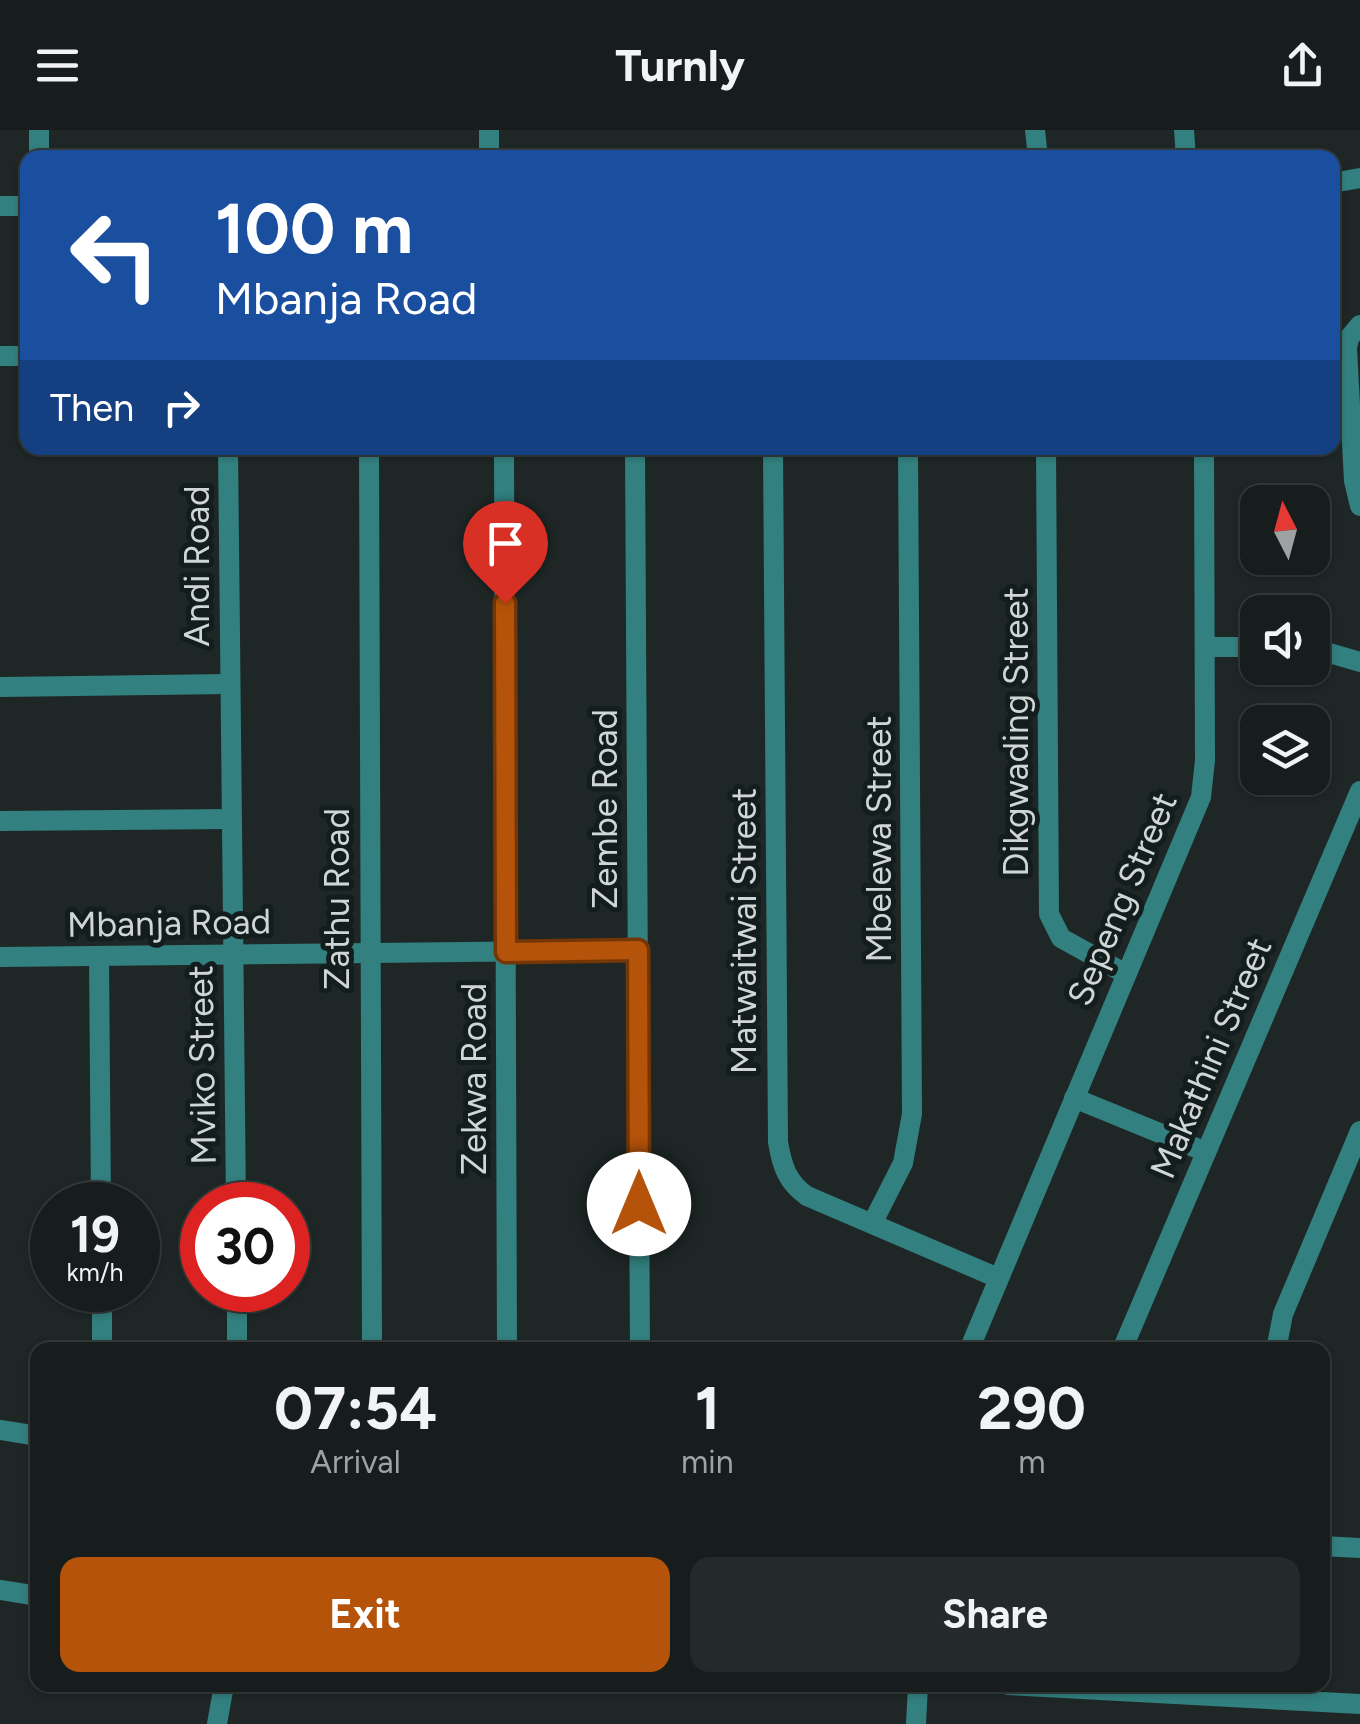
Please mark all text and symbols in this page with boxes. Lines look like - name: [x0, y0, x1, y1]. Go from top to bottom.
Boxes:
- icon: menu: [30, 38, 85, 93]
- text: Turnly: [615, 38, 745, 92]
- icon: share: [1275, 38, 1330, 93]
- text: 100 m: [215, 186, 413, 271]
- icon: left: [50, 190, 180, 320]
- text: Mbanja Road: [215, 271, 477, 325]
- icon: right: [154, 380, 209, 435]
- text: Then: [50, 385, 134, 431]
- street label: Andi Road: [176, 485, 218, 647]
- north arrow: [1240, 485, 1330, 575]
- map controls: [1240, 485, 1330, 795]
- pin: [463, 501, 548, 604]
- icon: arrive: [478, 516, 533, 571]
- street label: Dikgwading Street: [995, 587, 1037, 877]
- button: sound: [1240, 595, 1330, 685]
- button: layers: [1240, 705, 1330, 795]
- street label: Zembe Road: [584, 709, 626, 909]
- street label: Mbelewa Street: [858, 715, 900, 963]
- street label: Sepeng Street: [1058, 786, 1186, 1012]
- street label: Matwaitwai Street: [723, 788, 765, 1074]
- street label: Zathu Road: [316, 808, 358, 990]
- street label: Mbanja Road: [67, 900, 271, 946]
- street label: Makathini Street: [1141, 931, 1281, 1185]
- street label: Mviko Street: [179, 965, 225, 1165]
- street label: Zekwa Road: [453, 983, 495, 1175]
- position arrow: [587, 1152, 691, 1256]
- speed limit sign: 30: [180, 1182, 310, 1312]
- text: 19: [70, 1204, 120, 1265]
- text: km/h: [66, 1257, 124, 1287]
- text: 07:54: [274, 1372, 437, 1444]
- text: 1: [695, 1372, 720, 1444]
- text: 290: [978, 1372, 1086, 1444]
- text: Arrival: [310, 1443, 401, 1481]
- text: min: [681, 1443, 734, 1481]
- text: m: [1018, 1443, 1045, 1481]
- button: Exit: [60, 1557, 670, 1672]
- button: Share: [690, 1557, 1300, 1672]

